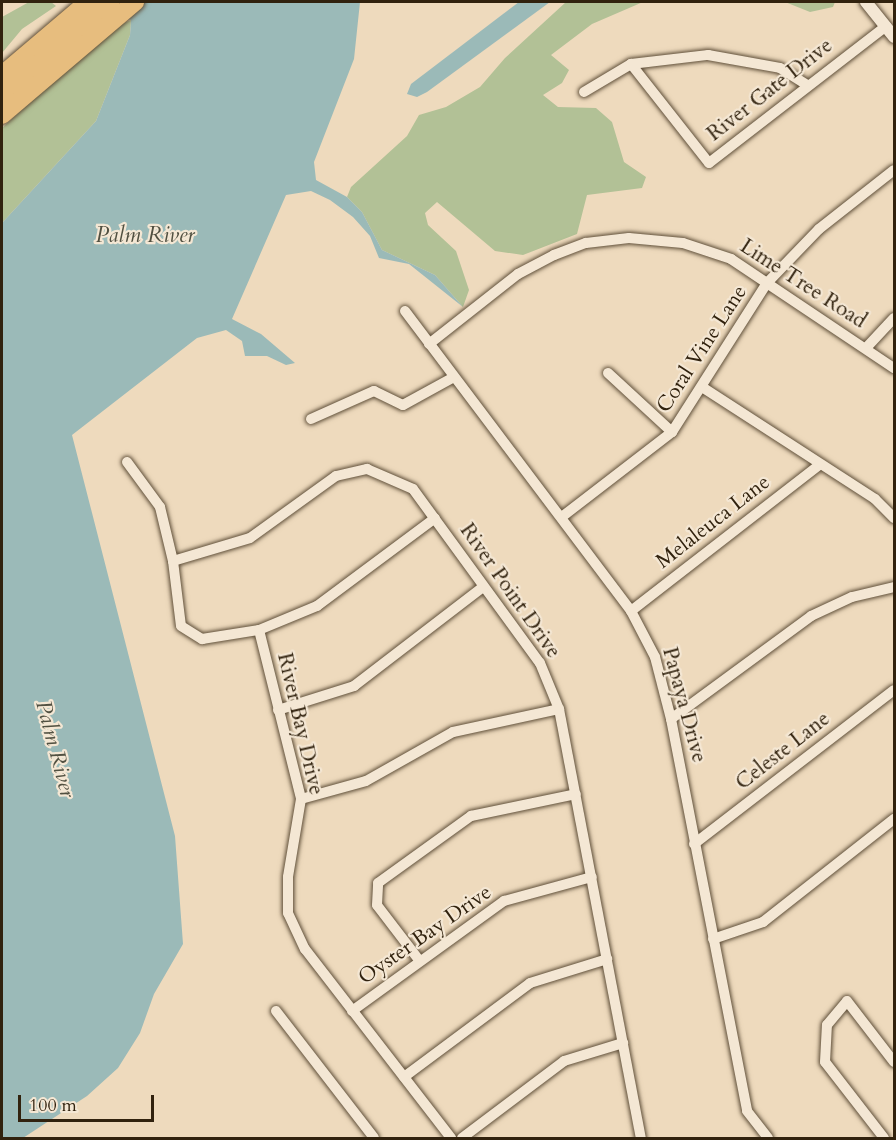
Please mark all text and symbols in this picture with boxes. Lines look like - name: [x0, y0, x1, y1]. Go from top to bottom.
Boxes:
- street label: River Gate Drive: [702, 33, 838, 147]
- water label: Palm River: [95, 223, 195, 249]
- street label: Lime Tree Road: [735, 234, 871, 334]
- street label: Coral Vine Lane: [651, 281, 753, 417]
- street label: Melaleuca Lane: [651, 470, 775, 574]
- street label: River Point Drive: [454, 519, 566, 663]
- street label: Papaya Drive: [657, 645, 711, 765]
- street label: River Bay Drive: [271, 651, 329, 797]
- water label: Palm River: [29, 698, 81, 800]
- street label: Celeste Lane: [731, 706, 835, 796]
- street label: Oyster Bay Drive: [354, 880, 496, 990]
- scale bar: [21, 1083, 158, 1121]
- text: 100 m: [29, 1093, 77, 1118]

